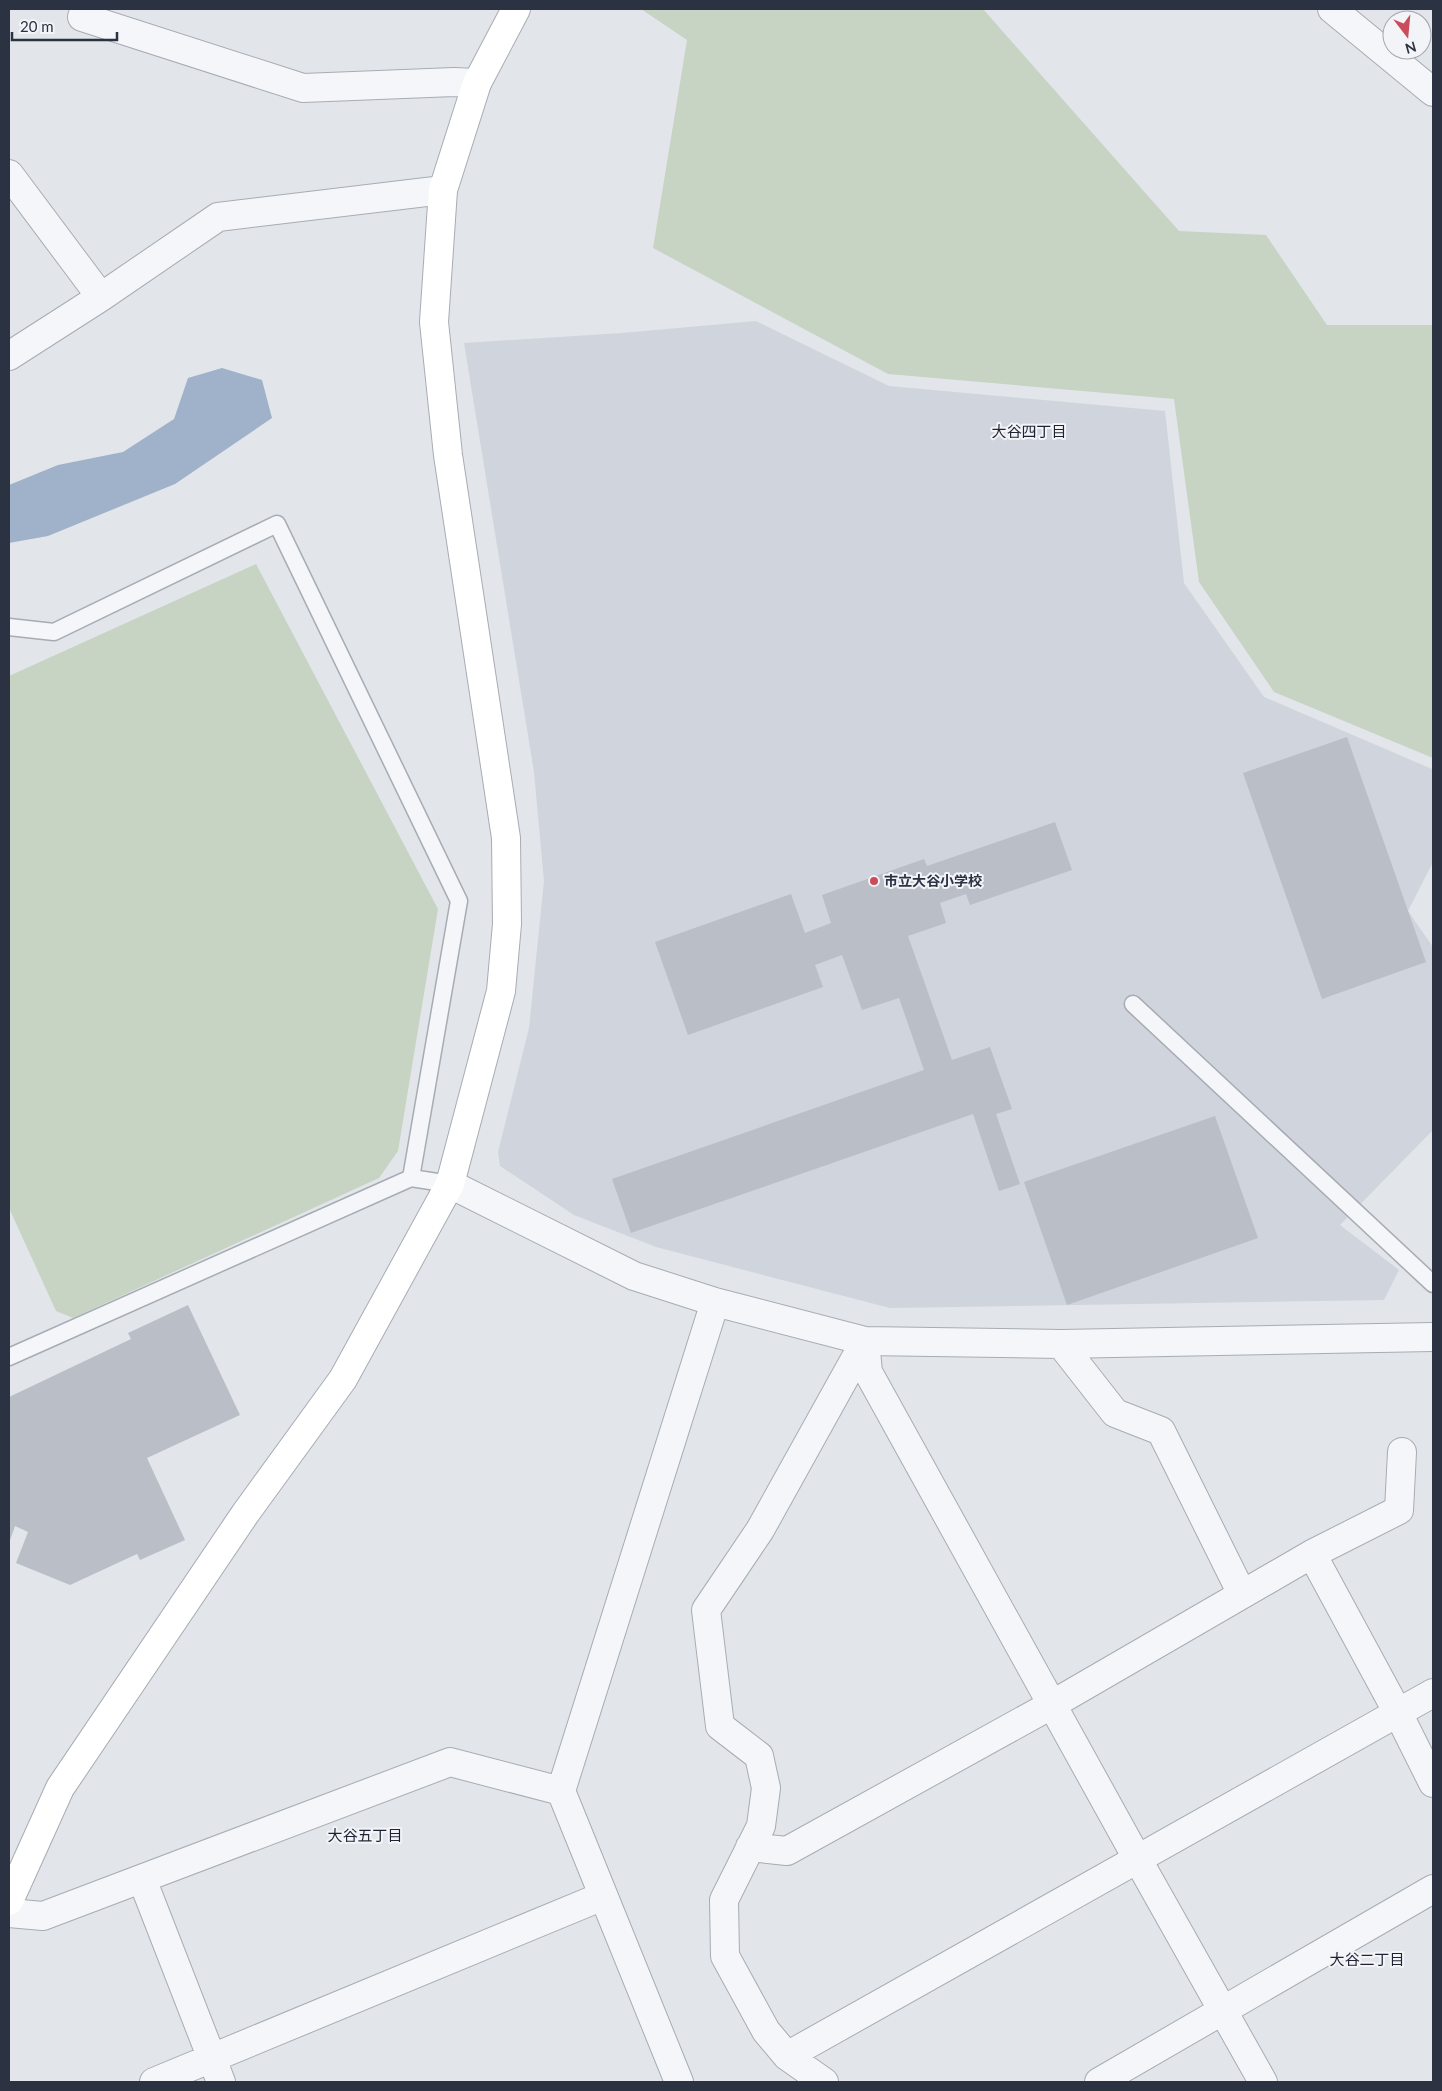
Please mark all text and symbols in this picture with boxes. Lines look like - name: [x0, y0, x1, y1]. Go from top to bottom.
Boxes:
- scale bar: [12, 10, 118, 42]
- north arrow: [1382, 10, 1432, 60]
- text: 20 m: [20, 17, 54, 35]
- text: N: [1403, 38, 1418, 58]
- district label: 大谷四丁目: [991, 422, 1067, 440]
- place label: 市立大谷小学校: [884, 872, 982, 889]
- marker: 市立大谷小学校: [868, 875, 880, 887]
- district label: 大谷五丁目: [327, 1826, 403, 1844]
- district label: 大谷二丁目: [1329, 1950, 1405, 1968]

